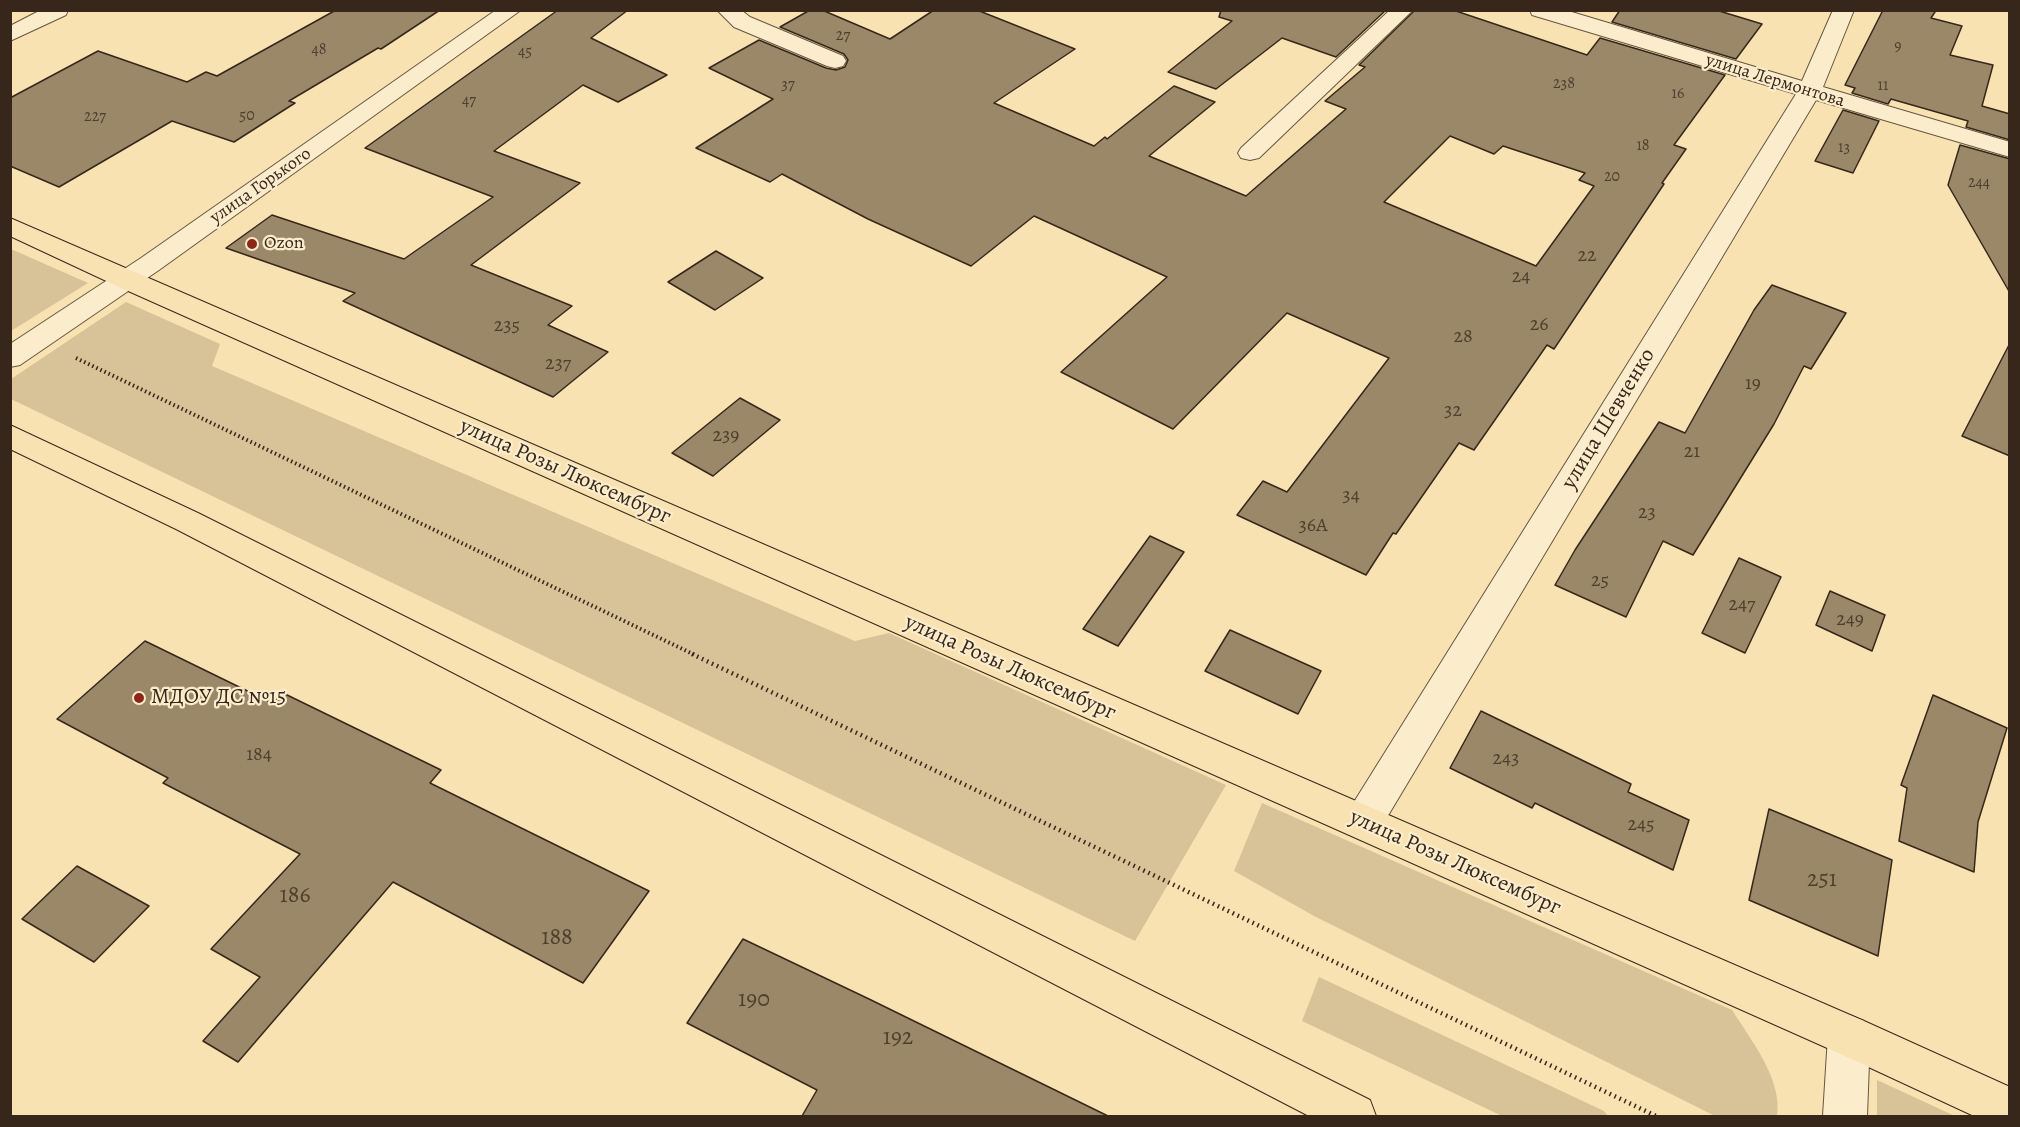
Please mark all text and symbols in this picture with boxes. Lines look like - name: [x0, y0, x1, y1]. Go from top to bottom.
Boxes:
- house number: 27: [836, 26, 850, 46]
- house number: 9: [1894, 37, 1902, 57]
- house number: 48: [311, 40, 327, 60]
- house number: 45: [518, 42, 532, 62]
- street label: улица Лермонтова: [1703, 50, 1847, 112]
- house number: 238: [1553, 74, 1575, 94]
- house number: 37: [781, 75, 795, 95]
- house number: 11: [1878, 76, 1888, 96]
- house number: 16: [1672, 84, 1684, 104]
- house number: 47: [462, 91, 476, 111]
- house number: 50: [239, 106, 255, 126]
- house number: 227: [84, 107, 106, 127]
- house number: 18: [1636, 136, 1650, 156]
- house number: 13: [1838, 138, 1850, 158]
- street label: улица Горького: [206, 143, 316, 229]
- house number: 20: [1604, 167, 1620, 187]
- house number: 244: [1968, 173, 1990, 193]
- place label: Ozon: [264, 233, 304, 255]
- marker: Ozon: [245, 237, 259, 251]
- house number: 22: [1578, 244, 1596, 268]
- house number: 24: [1512, 265, 1530, 289]
- house number: 26: [1530, 313, 1548, 337]
- house number: 235: [494, 314, 520, 338]
- house number: 28: [1453, 325, 1473, 349]
- street label: улица Шевченко: [1557, 344, 1661, 494]
- house number: 237: [545, 352, 571, 376]
- house number: 19: [1745, 372, 1761, 396]
- house number: 32: [1444, 399, 1462, 423]
- street label: улица Розы Люксембург: [455, 414, 675, 530]
- house number: 239: [713, 424, 739, 448]
- house number: 21: [1684, 440, 1700, 464]
- house number: 34: [1342, 484, 1360, 508]
- house number: 23: [1638, 501, 1656, 525]
- house number: 36А: [1298, 514, 1328, 538]
- house number: 25: [1591, 569, 1609, 593]
- house number: 247: [1729, 593, 1755, 617]
- house number: 249: [1836, 608, 1864, 632]
- street label: улица Розы Люксембург: [900, 610, 1120, 726]
- place label: МДОУ ДС №15: [151, 685, 286, 711]
- marker: МДОУ ДС №15: [132, 691, 146, 705]
- house number: 184: [246, 743, 272, 767]
- house number: 243: [1493, 747, 1519, 771]
- street label: улица Розы Люксембург: [1345, 805, 1565, 921]
- house number: 245: [1627, 813, 1655, 837]
- house number: 251: [1807, 866, 1837, 894]
- house number: 186: [280, 882, 310, 910]
- house number: 188: [541, 924, 573, 952]
- house number: 190: [738, 986, 770, 1014]
- house number: 192: [883, 1024, 913, 1052]

